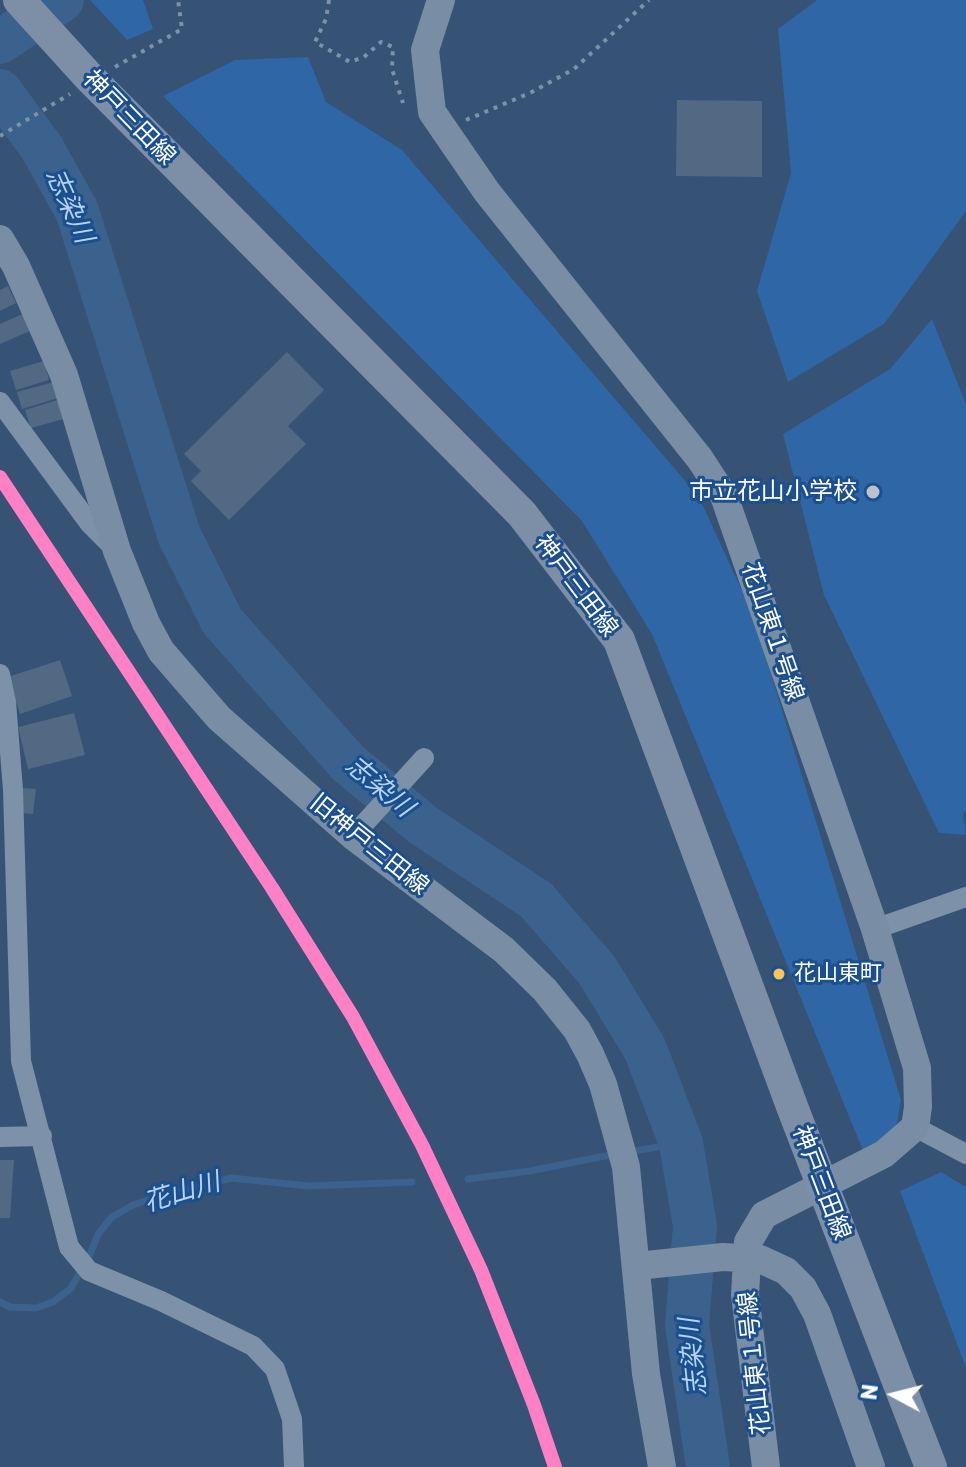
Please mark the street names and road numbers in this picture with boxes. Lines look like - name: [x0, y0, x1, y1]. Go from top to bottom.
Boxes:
- street label: 神戸三田線: [77, 65, 181, 171]
- street label: 神戸三田線: [528, 529, 624, 643]
- street label: 花山東１号線: [735, 559, 809, 705]
- street label: 旧神戸三田線: [304, 788, 434, 902]
- street label: 神戸三田線: [786, 1122, 856, 1244]
- street label: 花山東１号線: [733, 1290, 777, 1436]

